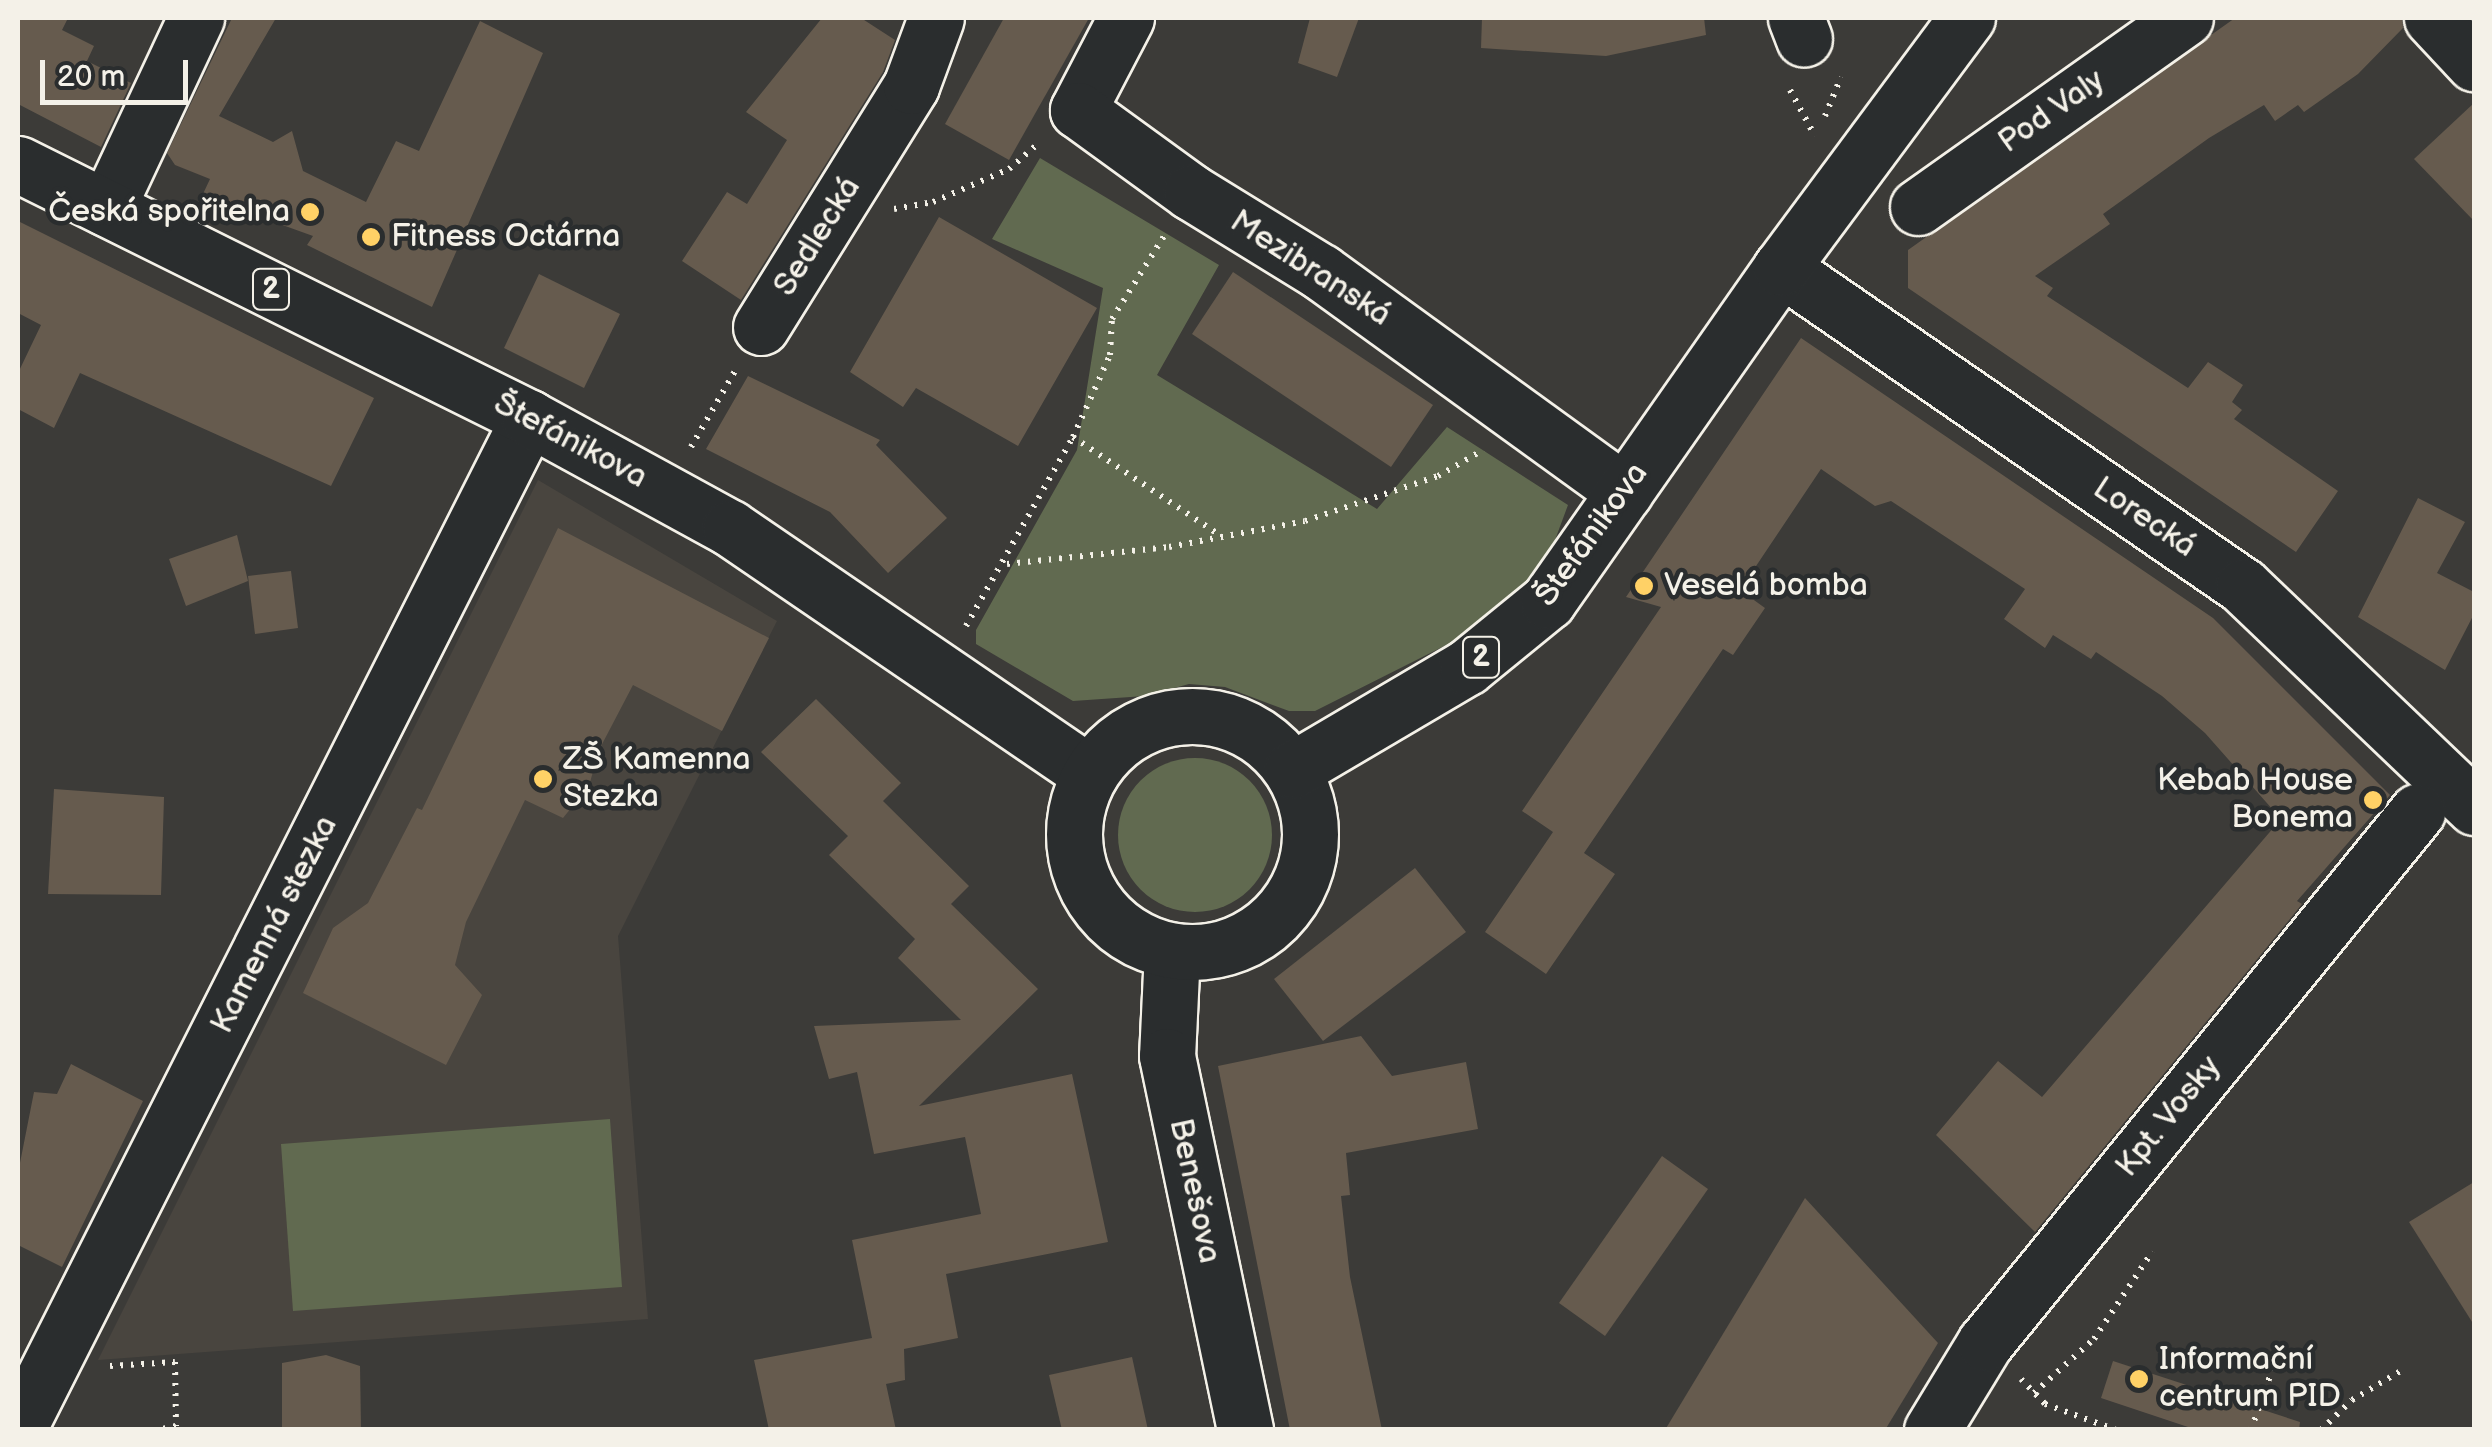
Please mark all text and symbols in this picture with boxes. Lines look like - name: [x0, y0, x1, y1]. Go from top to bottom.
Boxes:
- scale bar: [45, 40, 192, 102]
- text: 20 m: [57, 59, 125, 95]
- street label: Pod Valy: [1991, 62, 2113, 162]
- street label: Sedlecká: [767, 171, 869, 303]
- place label: Česká spořitelna: [48, 193, 290, 231]
- marker: Česká spořitelna: [299, 201, 321, 223]
- street label: Mezibranská: [1223, 203, 1397, 335]
- place label: Fitness Octárna: [391, 218, 620, 256]
- marker: Fitness Octárna: [360, 226, 382, 248]
- road number: 2: [251, 264, 291, 314]
- street label: Štefánikova: [487, 385, 653, 497]
- street label: Štefánikova: [1527, 456, 1657, 614]
- street label: Lorecká: [2085, 470, 2203, 566]
- place label: Veselá bomba: [1664, 567, 1868, 605]
- marker: Veselá bomba: [1633, 575, 1655, 597]
- road number: 2: [1461, 632, 1501, 682]
- place label: ZŠ Kamenna Stezka: [563, 742, 751, 817]
- place label: Kebab House Bonema: [2157, 763, 2353, 838]
- marker: ZŠ Kamenna Stezka: [532, 768, 554, 790]
- marker: Kebab House Bonema: [2362, 789, 2384, 811]
- street label: Kamenná stezka: [204, 810, 346, 1040]
- street label: Kpt. Vosky: [2108, 1048, 2230, 1186]
- street label: Benešova: [1160, 1115, 1228, 1267]
- place label: Informační centrum PID: [2159, 1342, 2341, 1417]
- marker: Informační centrum PID: [2128, 1368, 2150, 1390]

